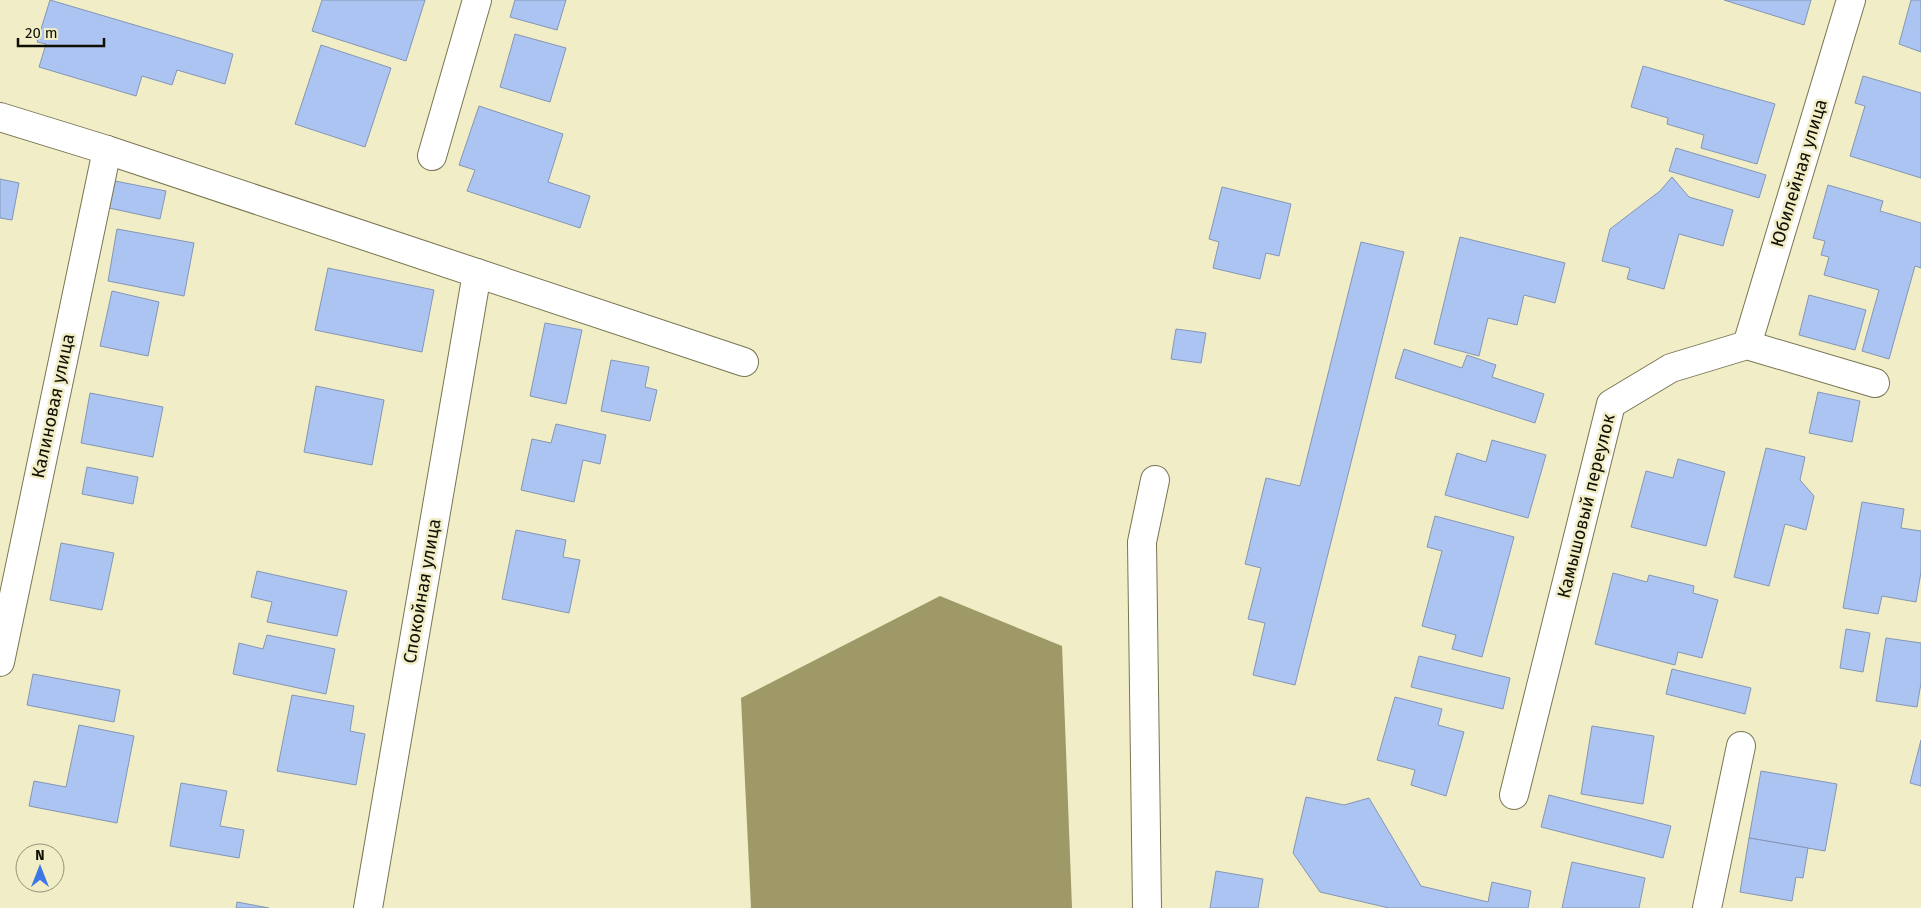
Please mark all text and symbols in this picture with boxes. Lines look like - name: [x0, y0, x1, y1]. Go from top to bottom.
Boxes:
- scale bar: [18, 15, 104, 47]
- text: 20 m: [25, 24, 58, 42]
- street label: Юбилейная улица: [1766, 96, 1832, 250]
- street label: Калиновая улица: [27, 332, 79, 480]
- street label: Камышовый переулок: [1552, 411, 1620, 600]
- street label: Спокойная улица: [398, 517, 446, 665]
- north arrow: [15, 843, 65, 893]
- text: N: [35, 847, 45, 864]

